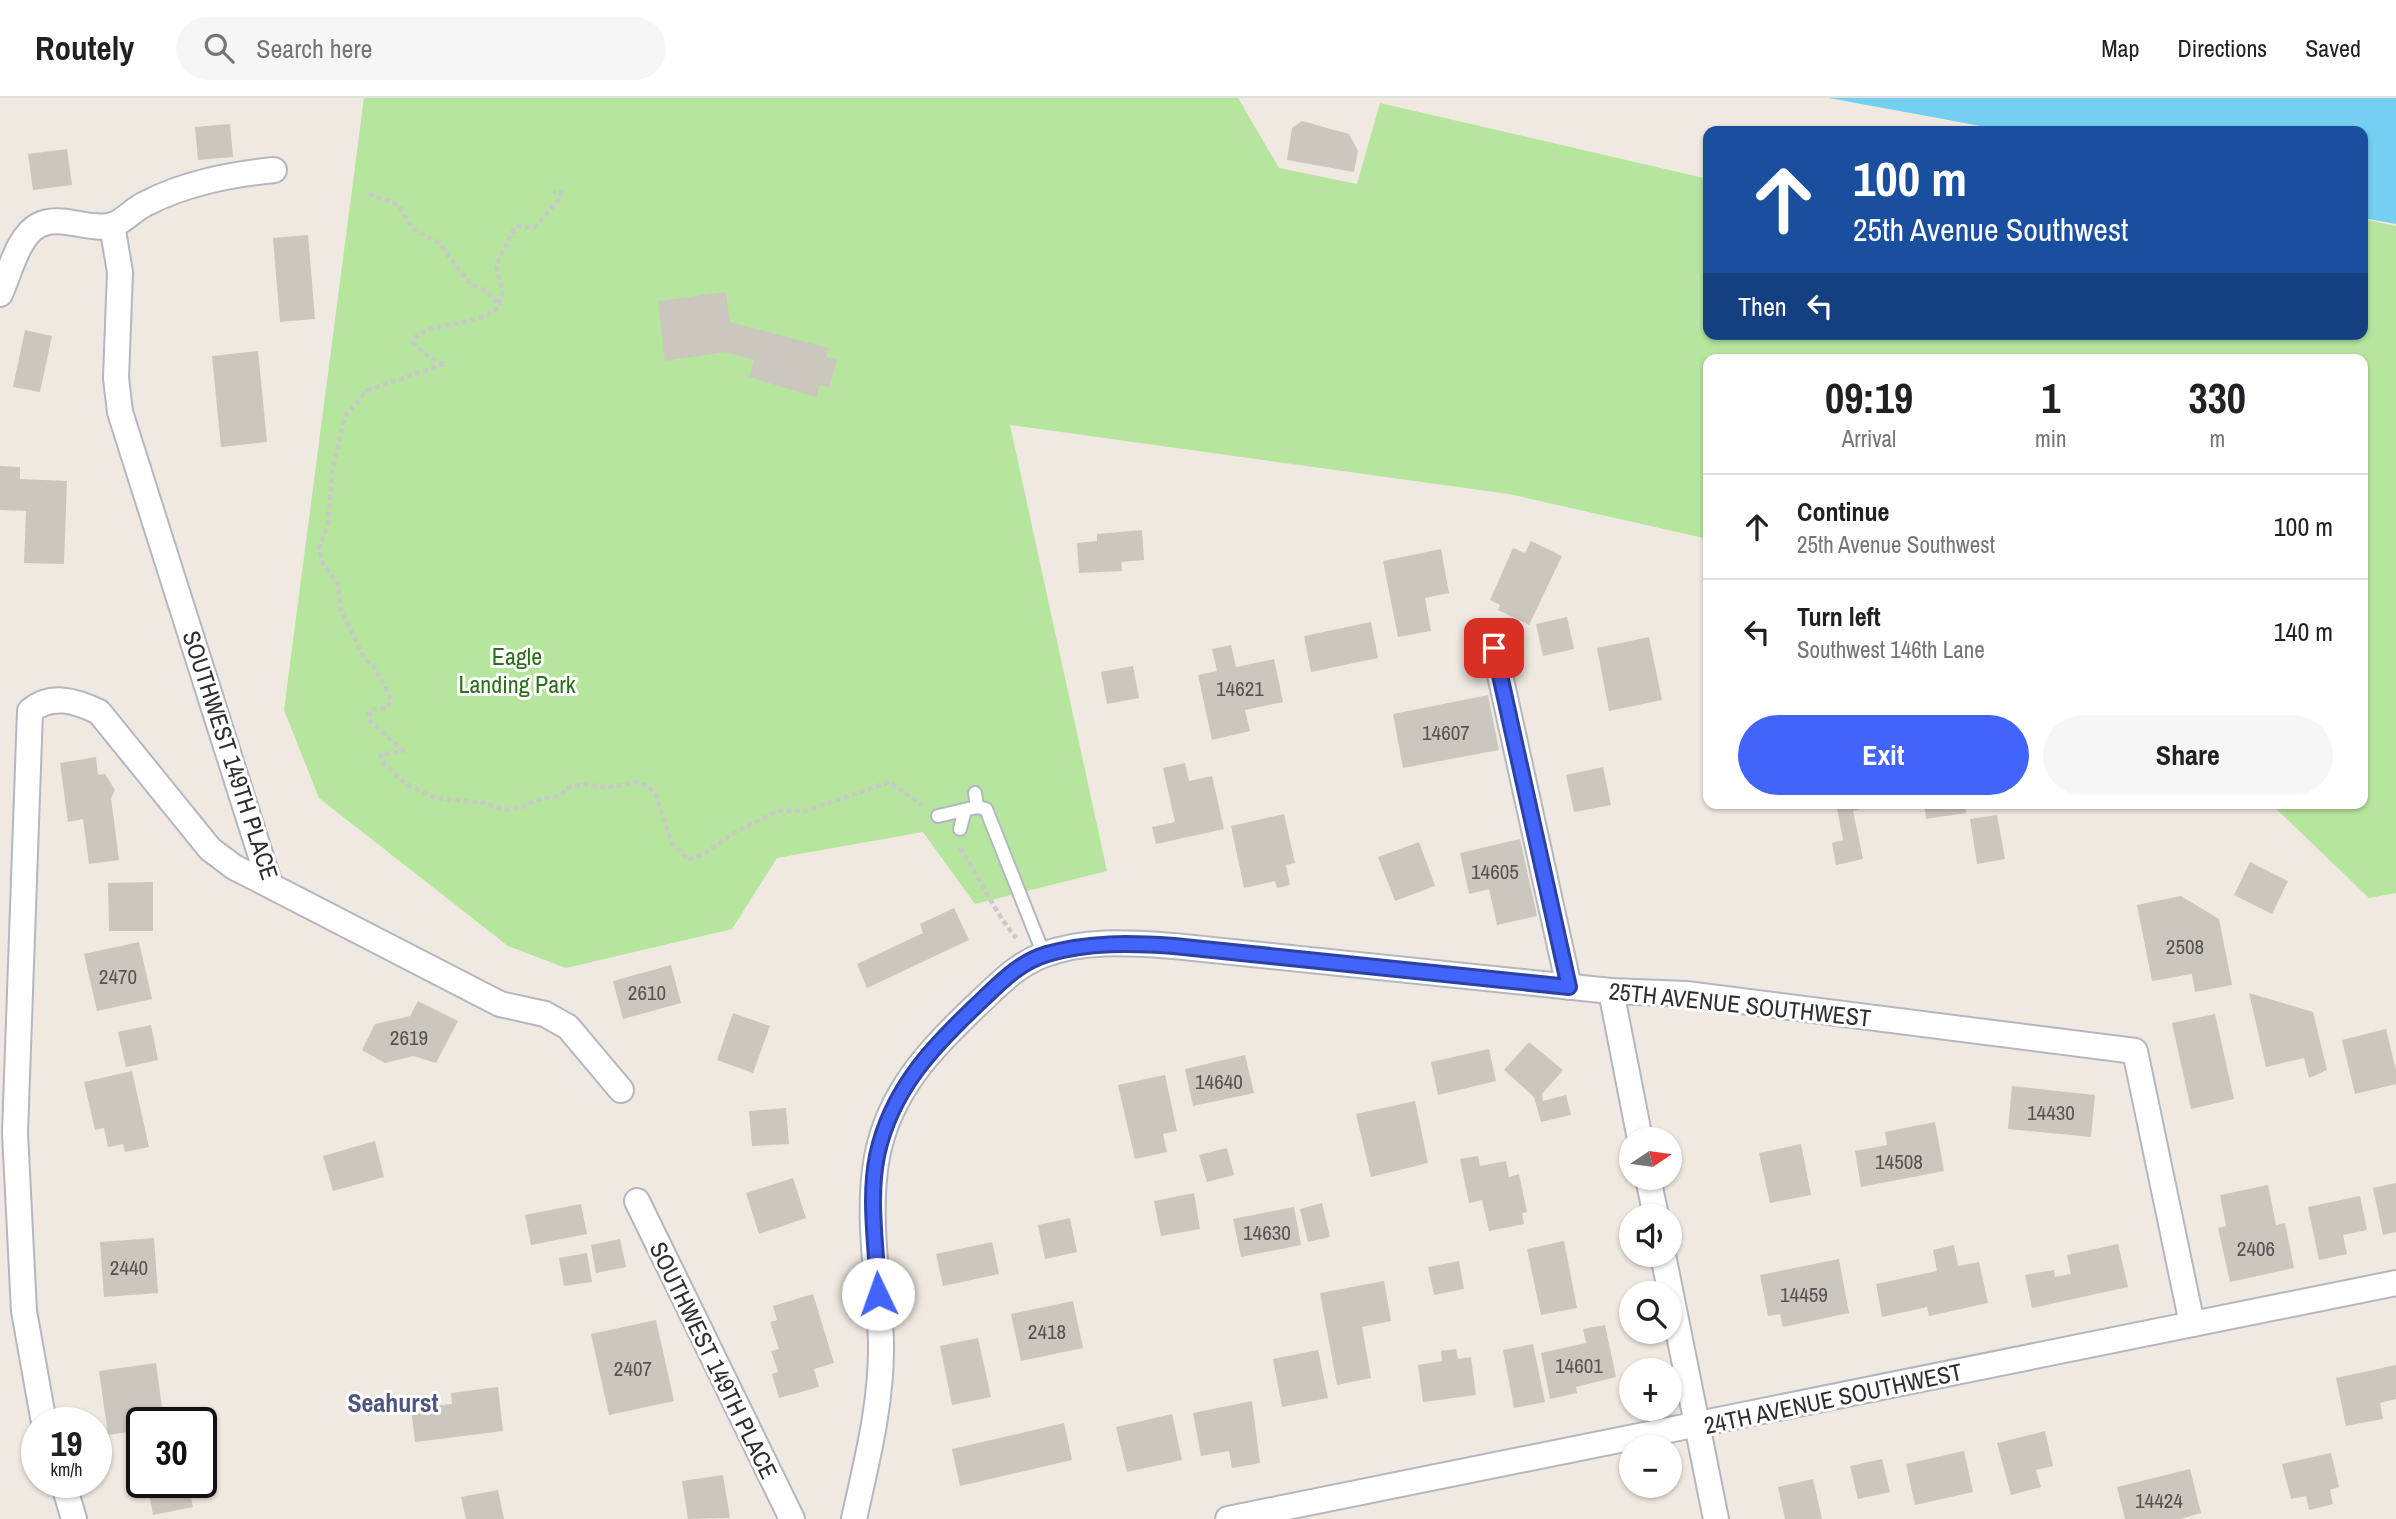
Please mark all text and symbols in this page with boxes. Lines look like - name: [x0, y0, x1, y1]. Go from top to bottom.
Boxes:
- search box: [176, 17, 666, 80]
- text: Routely: [35, 26, 134, 70]
- icon: search: [200, 29, 238, 67]
- text: Search here: [256, 31, 372, 66]
- text: Map: [2101, 32, 2139, 64]
- text: Directions: [2177, 32, 2267, 64]
- text: Saved: [2305, 32, 2361, 64]
- text: 100 m: [1853, 145, 1967, 211]
- icon: ahead: [1738, 154, 1829, 245]
- text: 25th Avenue Southwest: [1853, 208, 2128, 251]
- icon: left: [1801, 287, 1839, 325]
- text: Then: [1738, 289, 1787, 324]
- text: 09:19: [1825, 370, 1913, 426]
- text: 1: [2041, 370, 2060, 426]
- text: 330: [2189, 370, 2246, 426]
- text: Arrival: [1842, 423, 1896, 454]
- text: min: [2035, 423, 2067, 454]
- text: m: [2209, 423, 2225, 454]
- text: Continue: [1797, 494, 1889, 529]
- icon: ahead: [1738, 508, 1776, 546]
- text: 100 m: [2274, 509, 2333, 544]
- text: 25th Avenue Southwest: [1797, 529, 1995, 560]
- text: Turn left: [1797, 599, 1881, 634]
- icon: left: [1738, 613, 1776, 651]
- text: 140 m: [2274, 614, 2333, 649]
- pin: [1464, 618, 1524, 678]
- street label: SOUTHWEST 149TH PLACE: [176, 626, 286, 884]
- icon: arrive: [1475, 629, 1513, 667]
- text: Southwest 146th Lane: [1797, 634, 1985, 665]
- park label: Eagle Landing Park: [458, 640, 576, 700]
- house number: 14621: [1216, 674, 1264, 703]
- button: Exit: [1738, 715, 2029, 795]
- button: Share: [2043, 715, 2333, 795]
- house number: 14607: [1422, 718, 1470, 747]
- house number: 14605: [1471, 857, 1519, 886]
- house number: 2508: [2166, 932, 2204, 961]
- house number: 2470: [99, 962, 137, 991]
- street label: 25TH AVENUE SOUTHWEST: [1607, 974, 1873, 1034]
- house number: 2610: [628, 978, 666, 1007]
- house number: 2619: [390, 1023, 428, 1052]
- house number: 14640: [1195, 1067, 1243, 1096]
- house number: 14430: [2027, 1098, 2075, 1127]
- north arrow: [1619, 1127, 1682, 1190]
- map controls: [1619, 1127, 1682, 1498]
- house number: 14508: [1875, 1147, 1923, 1176]
- button: sound: [1619, 1204, 1682, 1267]
- house number: 14630: [1243, 1218, 1291, 1247]
- house number: 2406: [2237, 1234, 2275, 1263]
- street label: SOUTHWEST 149TH PLACE: [643, 1236, 785, 1484]
- house number: 2440: [110, 1253, 148, 1282]
- position arrow: [841, 1257, 915, 1331]
- house number: 14459: [1780, 1280, 1828, 1309]
- button: search: [1619, 1281, 1682, 1344]
- house number: 2418: [1028, 1317, 1066, 1346]
- house number: 14601: [1555, 1351, 1603, 1380]
- house number: 2407: [614, 1354, 652, 1383]
- street label: 24TH AVENUE SOUTHWEST: [1701, 1355, 1965, 1441]
- button: +: [1619, 1358, 1682, 1421]
- district label: Seahurst: [347, 1385, 439, 1420]
- speed limit sign: 30: [126, 1407, 217, 1498]
- text: 19: [51, 1420, 82, 1467]
- button: −: [1619, 1435, 1682, 1498]
- text: km/h: [51, 1457, 83, 1482]
- house number: 14424: [2135, 1486, 2183, 1515]

